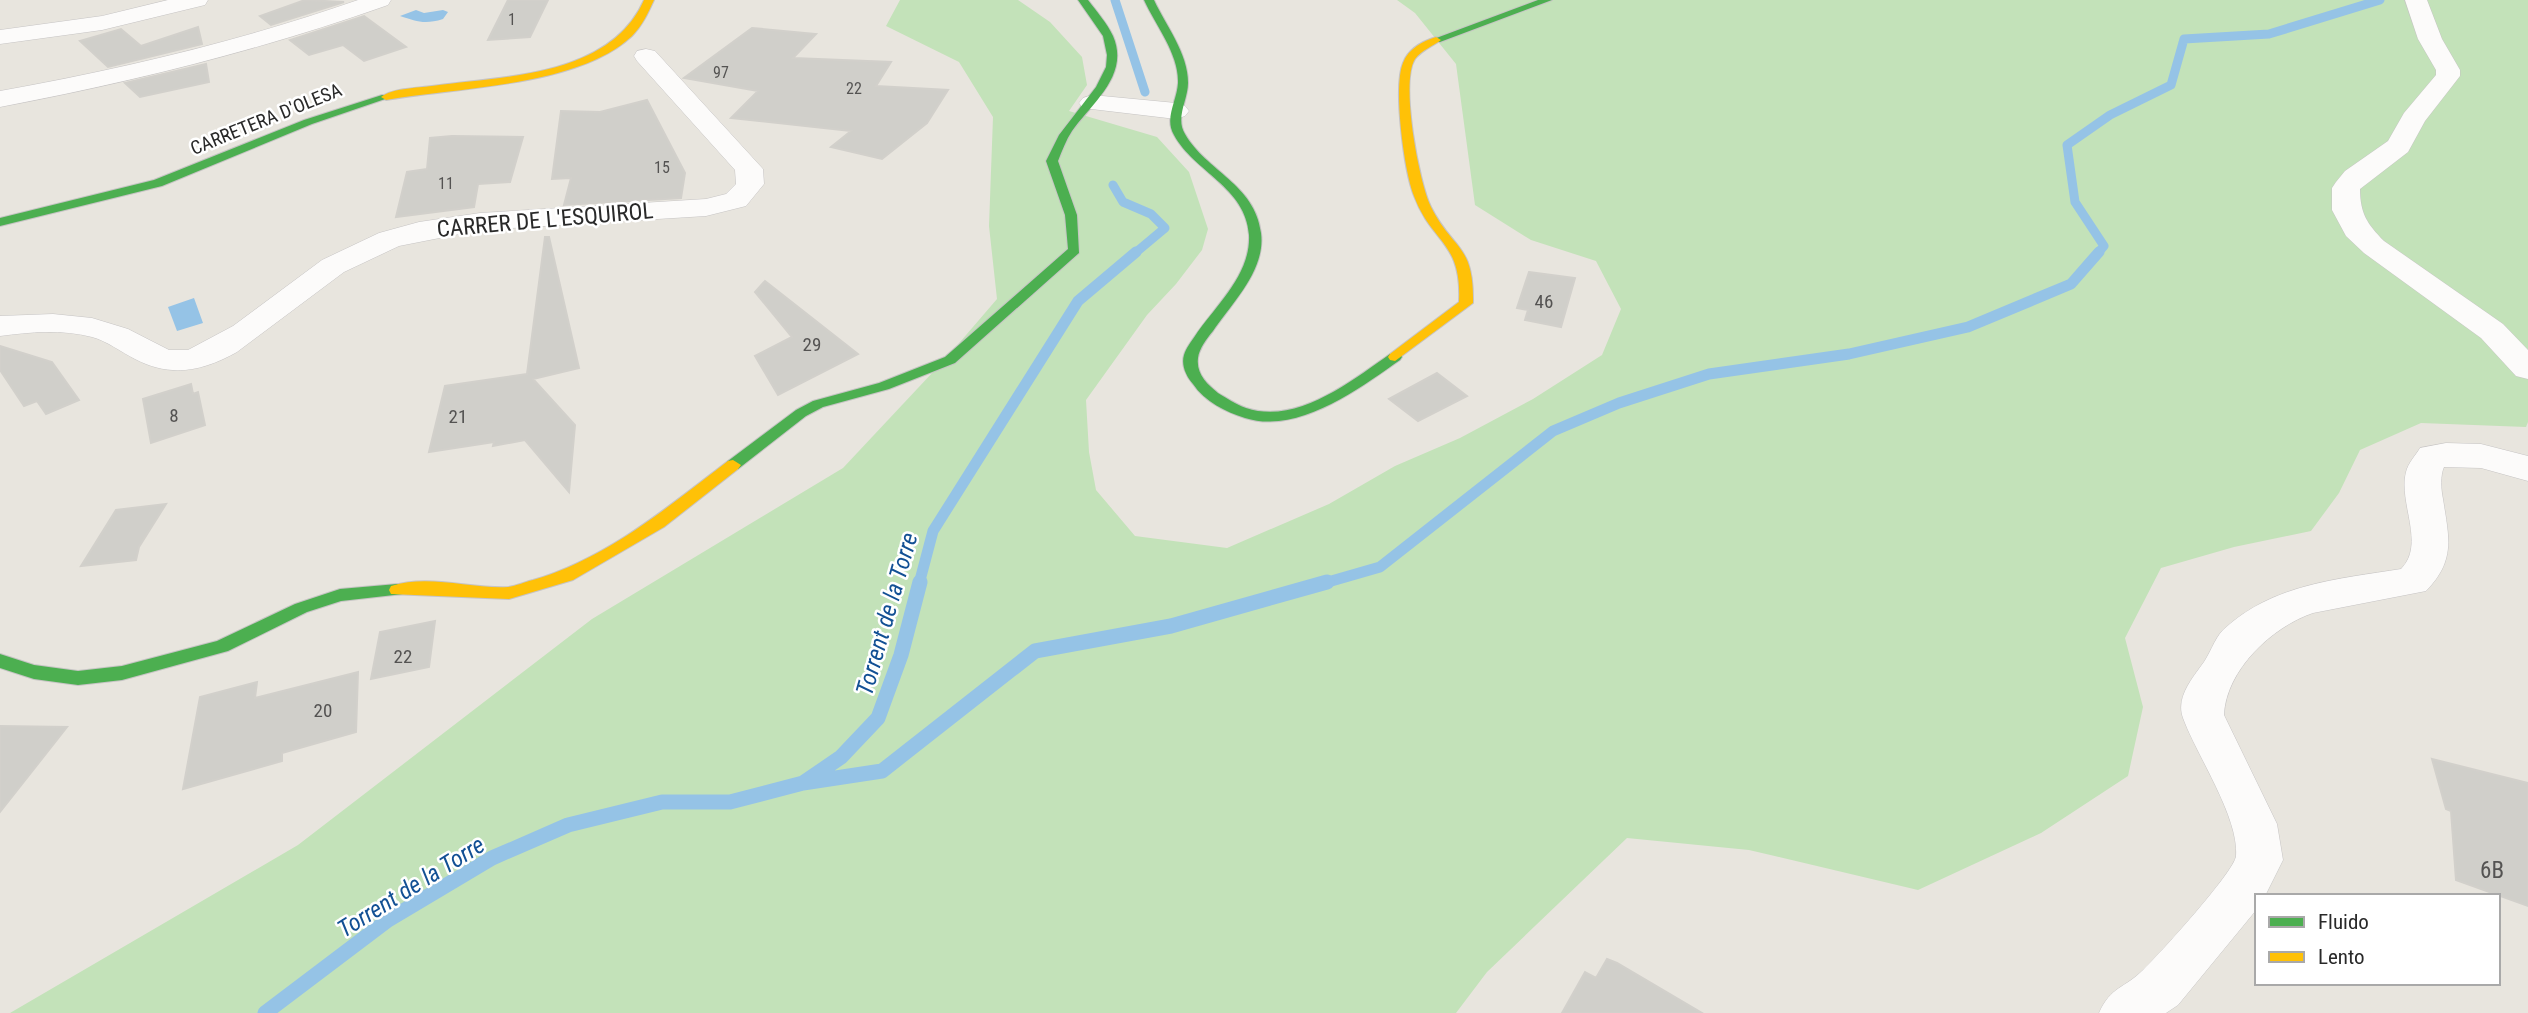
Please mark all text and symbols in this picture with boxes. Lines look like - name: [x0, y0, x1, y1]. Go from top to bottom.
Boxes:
- house number: 1: [508, 10, 516, 29]
- house number: 97: [713, 63, 729, 82]
- street label: CARRETERA D'OLESA: [187, 78, 345, 160]
- house number: 22: [846, 79, 862, 98]
- house number: 15: [654, 158, 670, 177]
- house number: 11: [438, 174, 454, 193]
- street label: CARRER DE L'ESQUIROL: [436, 197, 654, 243]
- house number: 46: [1535, 290, 1553, 313]
- house number: 29: [803, 333, 821, 356]
- house number: 8: [169, 404, 179, 427]
- house number: 21: [449, 405, 467, 428]
- water label: Torrent de la Torre: [850, 529, 924, 699]
- house number: 22: [394, 645, 412, 668]
- house number: 20: [314, 699, 332, 722]
- water label: Torrent de la Torre: [332, 831, 490, 943]
- house number: 6B: [2480, 857, 2504, 884]
- legend: [2255, 894, 2500, 985]
- text: Fluido: [2318, 910, 2369, 934]
- text: Lento: [2318, 945, 2365, 969]

